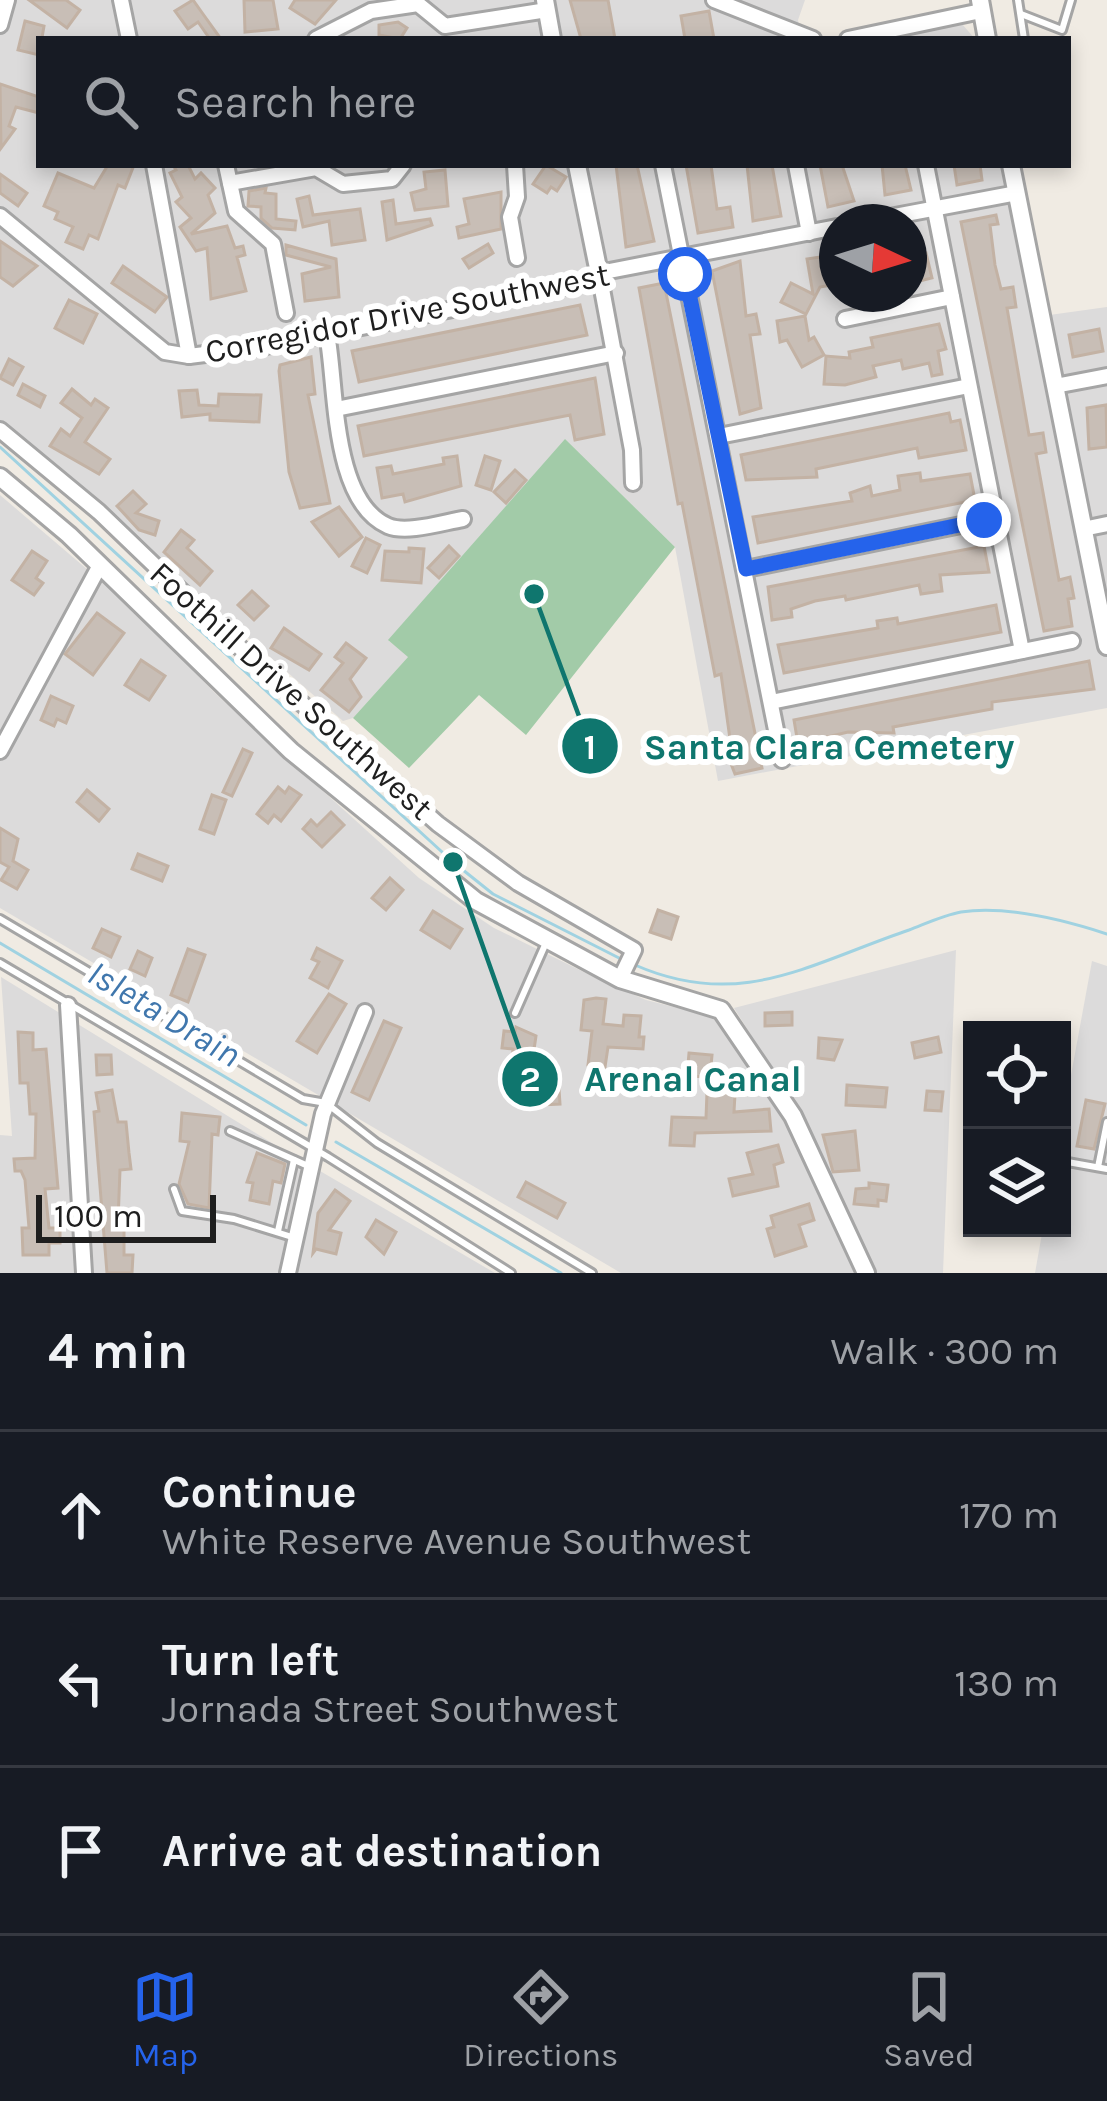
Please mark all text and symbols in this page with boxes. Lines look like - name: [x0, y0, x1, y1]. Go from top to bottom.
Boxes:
- search box: [36, 36, 1071, 168]
- icon: search: [78, 69, 144, 135]
- text: Search here: [174, 76, 416, 128]
- north arrow: [819, 204, 927, 312]
- route start: [658, 247, 712, 301]
- street label: Corregidor Drive Southwest: [202, 255, 612, 371]
- route end: [957, 493, 1011, 547]
- street label: Foothill Drive Southwest: [142, 554, 440, 828]
- callout: Santa Clara Cemetery: [560, 710, 1038, 782]
- text: 1: [584, 726, 596, 768]
- text: Santa Clara Cemetery: [644, 726, 1014, 769]
- water label: Isleta Drain: [80, 952, 249, 1076]
- map controls: [963, 1021, 1071, 1237]
- button: locate: [963, 1021, 1071, 1129]
- callout: Arenal Canal: [500, 1043, 826, 1115]
- text: 2: [519, 1058, 541, 1100]
- text: Arenal Canal: [584, 1058, 802, 1100]
- button: layers: [963, 1129, 1071, 1237]
- scale bar: [36, 1189, 216, 1242]
- text: 100 m: [54, 1197, 143, 1235]
- text: 4 min: [48, 1321, 188, 1381]
- text: Walk · 300 m: [830, 1328, 1059, 1374]
- text: Continue: [162, 1466, 357, 1518]
- icon: ahead: [48, 1482, 114, 1548]
- text: 170 m: [959, 1492, 1059, 1538]
- text: White Reserve Avenue Southwest: [162, 1518, 751, 1564]
- text: Turn left: [162, 1634, 339, 1686]
- icon: left: [48, 1650, 114, 1716]
- text: 130 m: [954, 1660, 1059, 1706]
- text: Jornada Street Southwest: [162, 1686, 618, 1732]
- icon: arrive: [48, 1818, 114, 1884]
- text: Arrive at destination: [162, 1825, 602, 1877]
- tab: Map: [132, 1964, 198, 2074]
- tab: Directions: [463, 1964, 618, 2074]
- tab: Saved: [883, 1964, 975, 2074]

